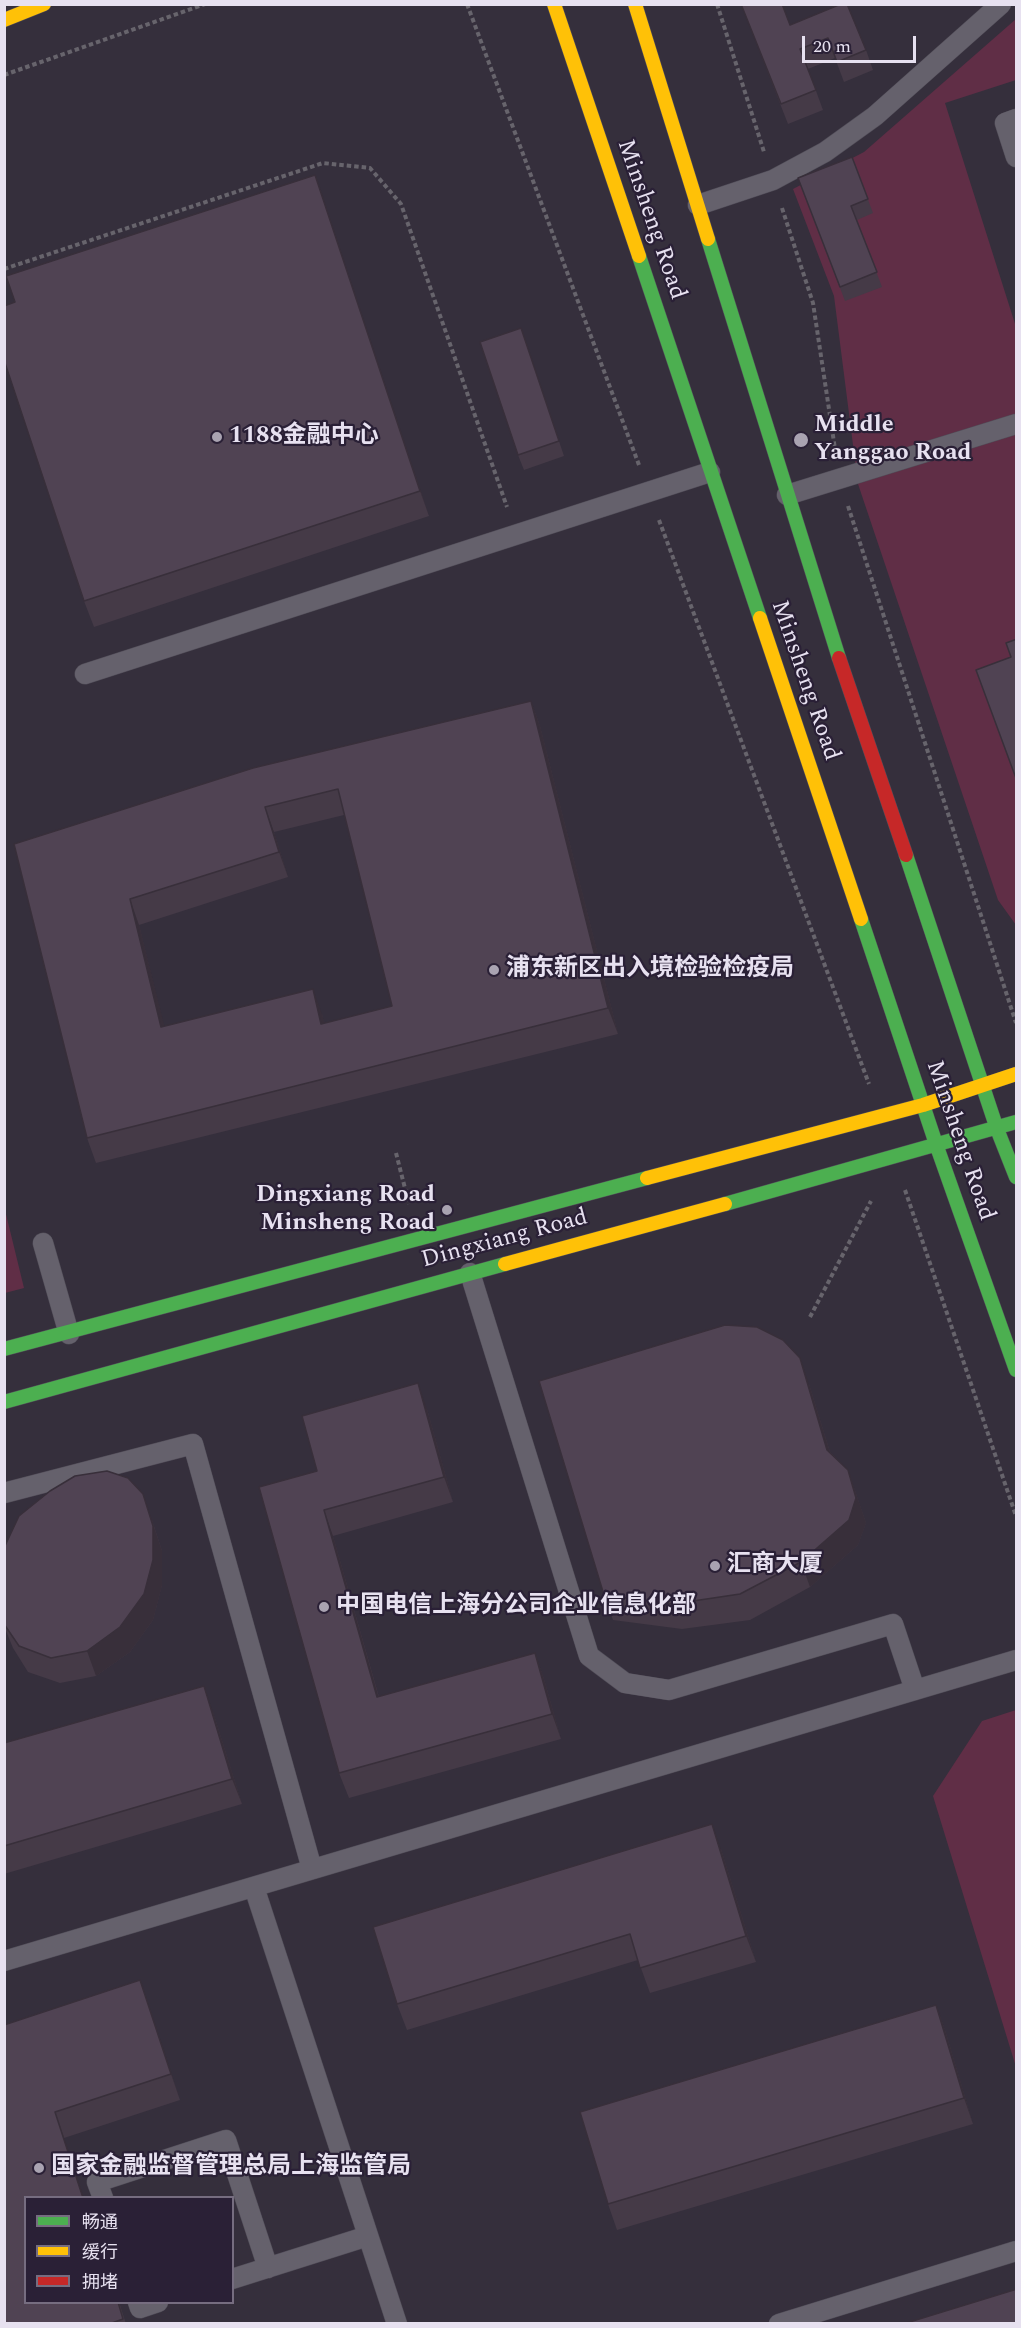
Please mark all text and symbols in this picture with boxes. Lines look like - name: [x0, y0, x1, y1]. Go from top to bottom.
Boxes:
- scale bar: [805, 24, 919, 62]
- text: 20 m: [813, 33, 851, 60]
- street label: Minsheng Road: [609, 136, 691, 304]
- place label: Middle Yanggao Road: [814, 412, 972, 468]
- place label: 1188金融中心: [229, 423, 379, 451]
- marker: 1188金融中心: [210, 430, 224, 444]
- marker: Middle Yanggao Road: [792, 431, 810, 449]
- street label: Minsheng Road: [763, 597, 845, 765]
- place label: 浦东新区出入境检验检疫局: [506, 956, 794, 984]
- marker: 浦东新区出入境检验检疫局: [487, 963, 501, 977]
- street label: Minsheng Road: [918, 1057, 1000, 1225]
- place label: Dingxiang Road Minsheng Road: [256, 1182, 435, 1238]
- marker: Dingxiang Road Minsheng Road: [440, 1203, 454, 1217]
- street label: Dingxiang Road: [419, 1204, 591, 1276]
- place label: 汇商大厦: [727, 1552, 823, 1580]
- marker: 汇商大厦: [708, 1559, 722, 1573]
- place label: 中国电信上海分公司企业信息化部: [336, 1593, 696, 1621]
- marker: 中国电信上海分公司企业信息化部: [317, 1600, 331, 1614]
- place label: 国家金融监督管理总局上海监管局: [51, 2154, 411, 2182]
- marker: 国家金融监督管理总局上海监管局: [32, 2161, 46, 2175]
- legend: [24, 2196, 234, 2304]
- text: 畅通: [82, 2209, 118, 2236]
- text: 缓行: [82, 2239, 118, 2266]
- text: 拥堵: [82, 2269, 118, 2296]

